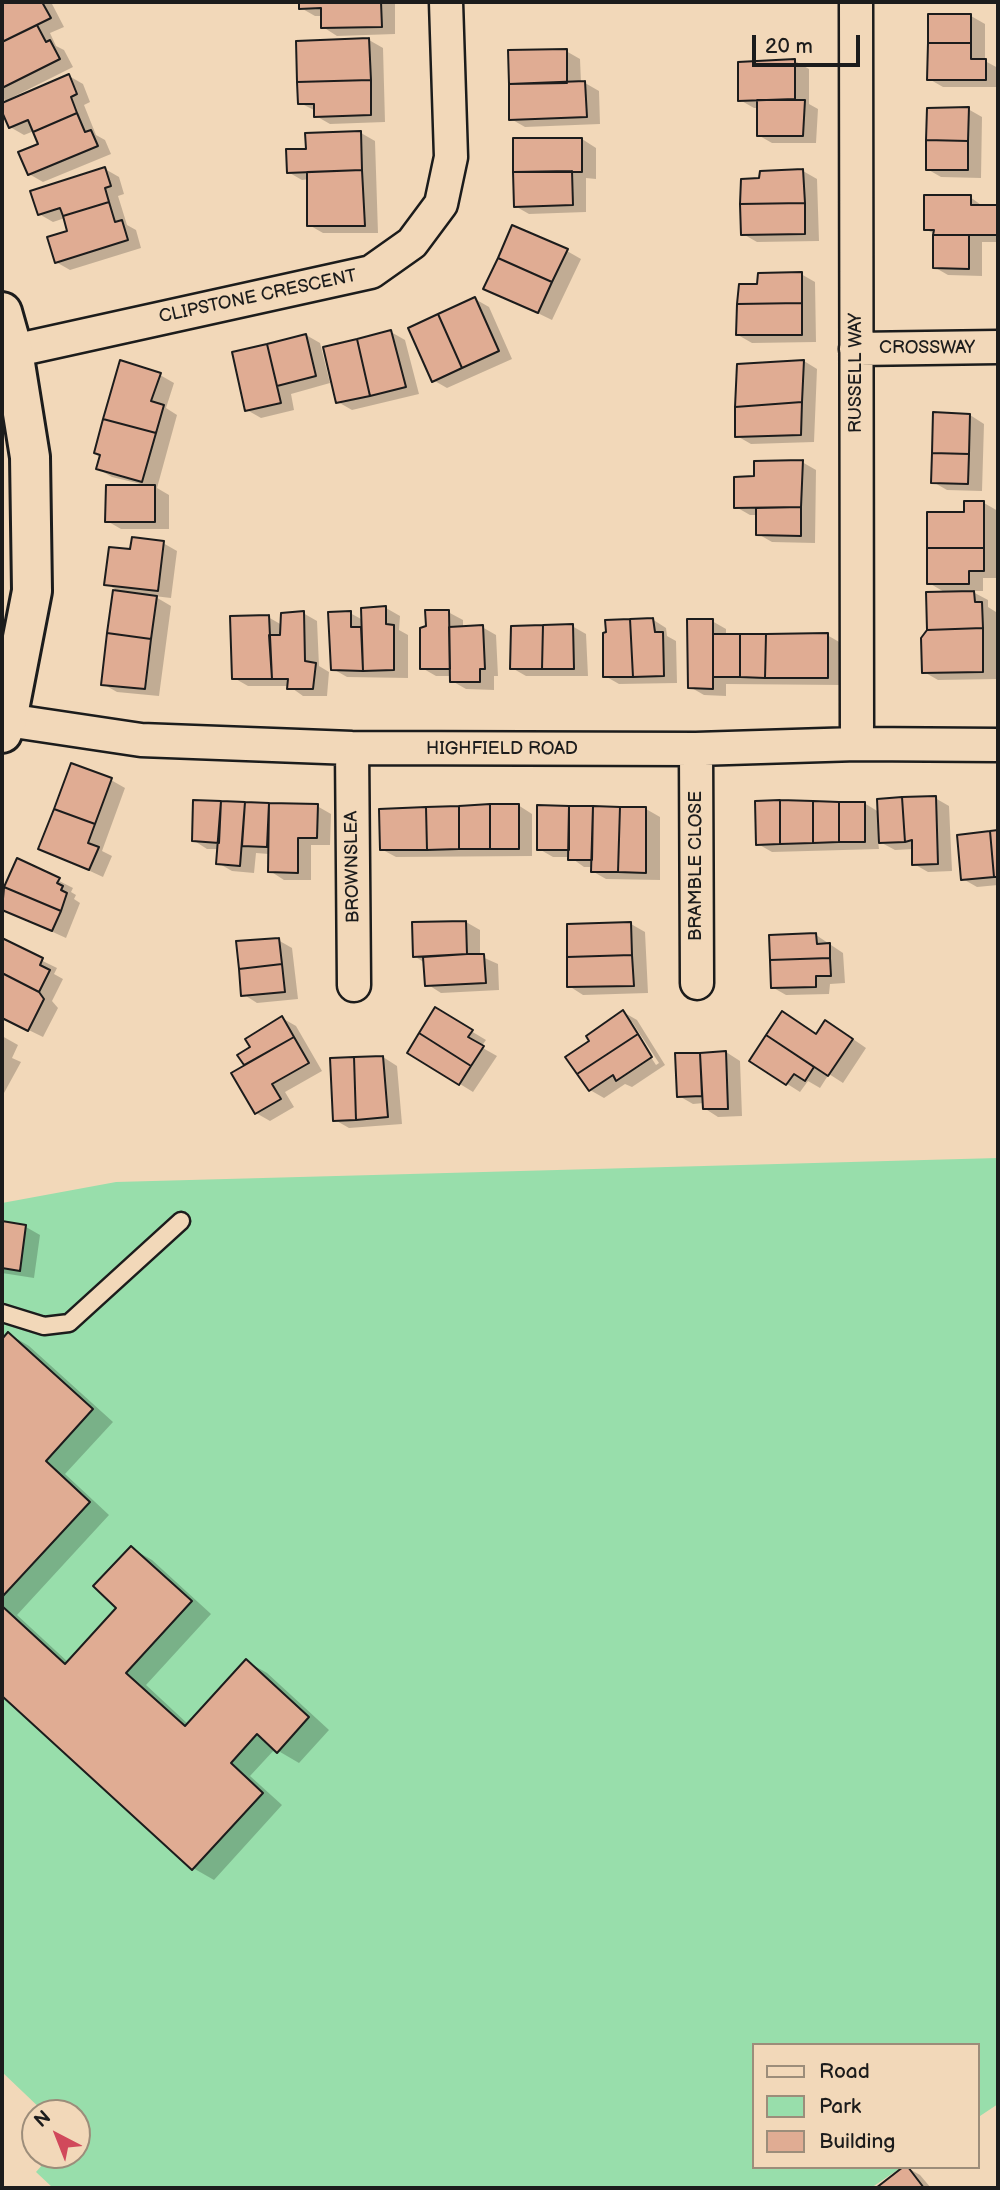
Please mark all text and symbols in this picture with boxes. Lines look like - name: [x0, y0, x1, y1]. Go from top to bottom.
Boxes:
- scale bar: [755, 21, 864, 65]
- text: 20 m: [765, 34, 813, 59]
- street label: CLIPSTONE CRESCENT: [157, 265, 359, 329]
- street label: RUSSELL WAY: [845, 313, 867, 433]
- street label: CROSSWAY: [879, 337, 975, 359]
- street label: HIGHFIELD ROAD: [426, 738, 578, 760]
- street label: BRAMBLE CLOSE: [685, 791, 707, 941]
- street label: BROWNSLEA: [341, 811, 365, 923]
- legend: [752, 2043, 979, 2169]
- text: Road: [819, 2059, 870, 2084]
- text: Park: [819, 2094, 861, 2119]
- north arrow: [21, 2099, 91, 2169]
- text: N: [30, 2106, 56, 2133]
- text: Building: [819, 2129, 895, 2154]

